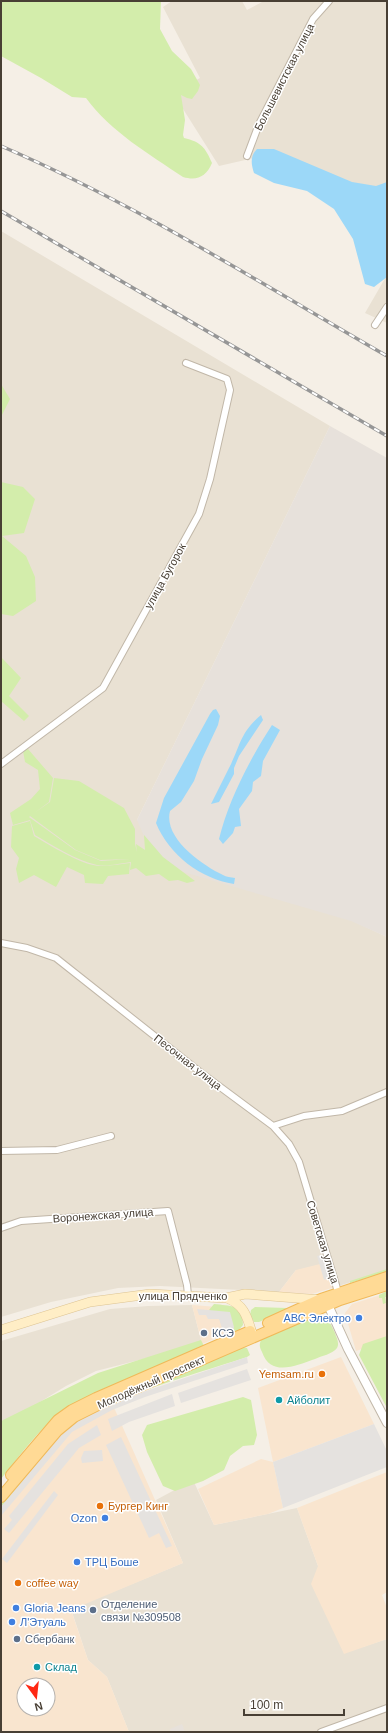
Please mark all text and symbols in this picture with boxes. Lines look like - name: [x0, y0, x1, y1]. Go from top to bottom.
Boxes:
- street label: Большевистская улица: [252, 21, 317, 133]
- street label: улица Бугорок: [142, 541, 188, 611]
- street label: Песочная улица: [152, 1032, 225, 1093]
- street label: Советская улица: [305, 1199, 342, 1286]
- street label: Воронежская улица: [52, 1205, 155, 1225]
- street label: улица Прядченко: [139, 1290, 227, 1302]
- place label: АВС Электро: [283, 1312, 351, 1324]
- marker: АВС Электро: [354, 1313, 364, 1323]
- place label: КСЭ: [212, 1327, 234, 1339]
- marker: КСЭ: [199, 1328, 209, 1338]
- street label: Молодёжный проспект: [95, 1353, 207, 1411]
- place label: Yemsam.ru: [259, 1368, 314, 1380]
- marker: Yemsam.ru: [317, 1369, 327, 1379]
- place label: Айболит: [287, 1394, 330, 1406]
- marker: Айболит: [274, 1395, 284, 1405]
- place label: Бургер Кинг: [108, 1500, 168, 1512]
- marker: Бургер Кинг: [95, 1501, 105, 1511]
- place label: Ozon: [71, 1512, 97, 1524]
- marker: Ozon: [100, 1513, 110, 1523]
- place label: ТРЦ Боше: [85, 1556, 139, 1568]
- marker: ТРЦ Боше: [72, 1557, 82, 1567]
- place label: coffee way: [26, 1577, 79, 1589]
- marker: coffee way: [13, 1578, 23, 1588]
- place label: Отделение связи №309508: [101, 1598, 181, 1623]
- place label: Gloria Jeans: [24, 1602, 86, 1614]
- marker: Gloria Jeans: [11, 1603, 21, 1613]
- marker: Отделение связи №309508: [88, 1605, 98, 1615]
- place label: Л'Этуаль: [20, 1616, 66, 1628]
- marker: Л'Этуаль: [7, 1617, 17, 1627]
- place label: Сбербанк: [25, 1633, 75, 1645]
- marker: Сбербанк: [12, 1634, 22, 1644]
- place label: Склад: [45, 1661, 77, 1673]
- marker: Склад: [32, 1662, 42, 1672]
- north arrow: [16, 1677, 56, 1717]
- scale bar: [244, 1691, 344, 1717]
- text: 100 m: [250, 1698, 283, 1712]
- text: N: [33, 1700, 44, 1713]

